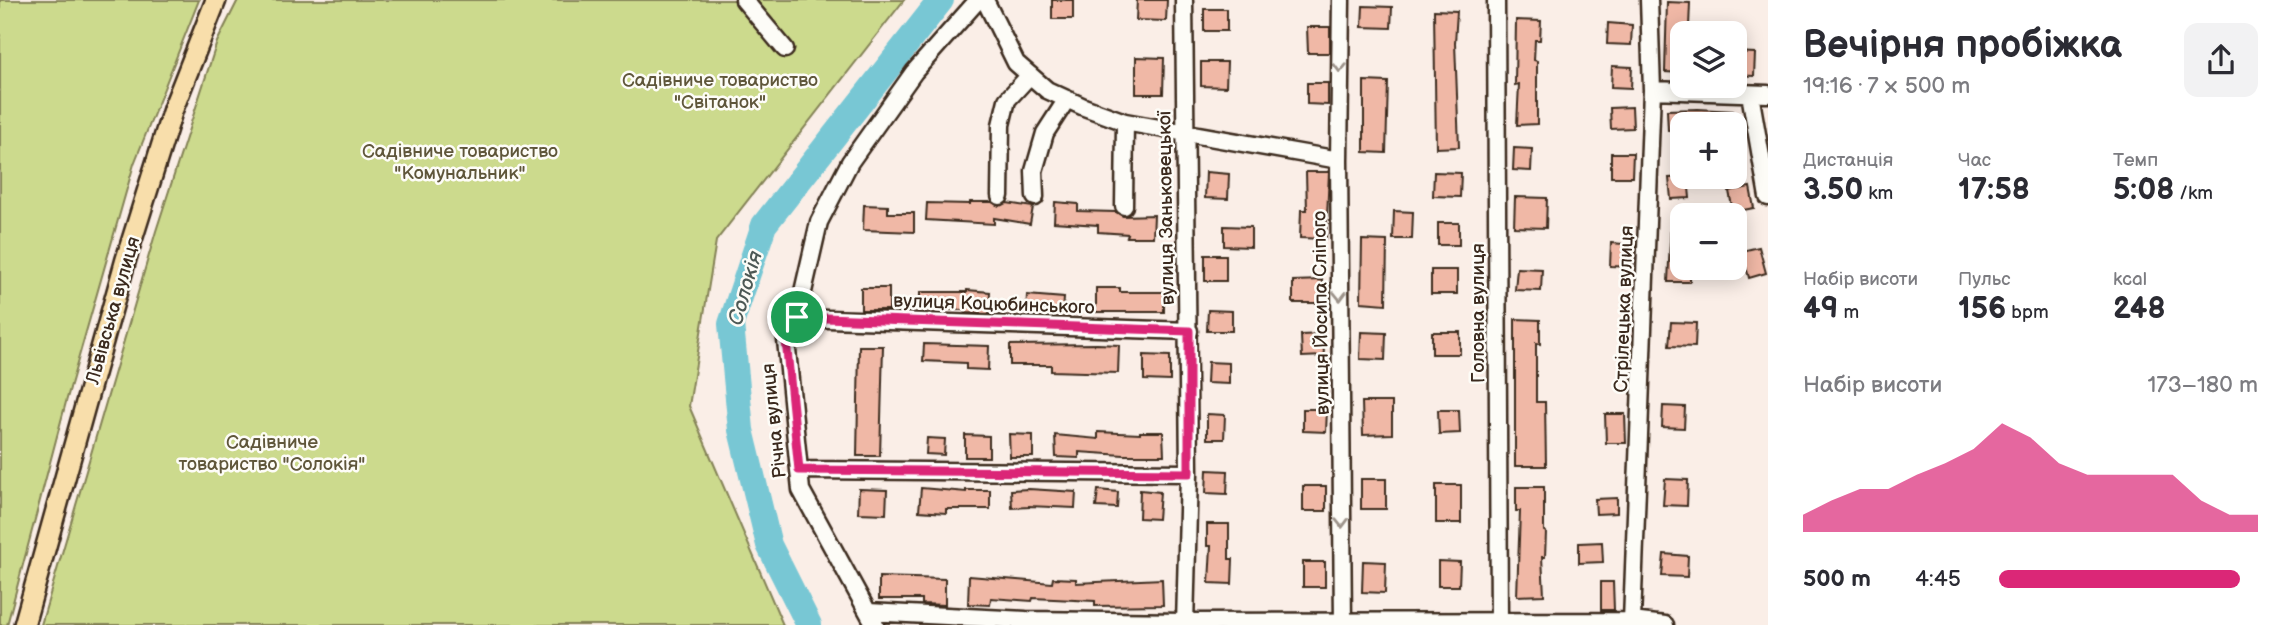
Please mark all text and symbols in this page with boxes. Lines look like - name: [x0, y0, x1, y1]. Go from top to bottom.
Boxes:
- map controls: [1670, 21, 1747, 280]
- button: layers: [1670, 21, 1747, 98]
- text: Вечірня пробіжка: [1803, 23, 2122, 68]
- button: share: [2184, 23, 2258, 97]
- one-way arrow: [1332, 63, 1348, 74]
- park label: Садівниче товариство "Світанок": [622, 69, 818, 114]
- text: 19:16 · 7 × 500 m: [1803, 72, 1970, 100]
- street label: вулиця Заньковецької: [1153, 110, 1180, 305]
- button: +: [1670, 112, 1747, 189]
- park label: Садівниче товариство "Комунальник": [362, 140, 558, 185]
- text: Дистанція: [1803, 149, 1893, 172]
- text: Час: [1958, 149, 1991, 172]
- text: Темп: [2113, 149, 2158, 172]
- text: 3.50: [1803, 172, 1863, 208]
- text: 17:58: [1958, 172, 2030, 208]
- text: 5:08: [2113, 172, 2174, 208]
- text: km: [1863, 182, 1893, 205]
- text: /km: [2174, 182, 2213, 205]
- button: −: [1670, 203, 1747, 280]
- street label: вулиця Йосипа Сліпого: [1308, 211, 1335, 415]
- street label: Стрілецька вулиця: [1610, 225, 1639, 393]
- street label: Львівська вулиця: [81, 234, 146, 388]
- street label: Головна вулиця: [1467, 243, 1490, 383]
- water label: Солокія: [723, 248, 768, 328]
- text: Набір висоти: [1803, 268, 1918, 291]
- text: Пульс: [1958, 268, 2011, 291]
- text: kcal: [2113, 268, 2147, 291]
- pin: [767, 287, 827, 347]
- street label: вулиця Коцюбинського: [893, 289, 1095, 320]
- one-way arrow: [1332, 291, 1348, 301]
- text: 49: [1803, 291, 1838, 327]
- text: 156: [1958, 291, 2006, 327]
- text: 248: [2113, 291, 2166, 327]
- icon: arrive: [778, 298, 816, 336]
- text: m: [1838, 301, 1859, 324]
- text: bpm: [2006, 301, 2049, 324]
- street label: Річна вулиця: [757, 362, 792, 479]
- text: Набір висоти: [1803, 371, 1942, 399]
- text: 173–180 m: [2147, 371, 2258, 399]
- park label: Садівниче товариство "Солокія": [179, 431, 365, 476]
- one-way arrow: [1335, 518, 1350, 529]
- text: 500 m: [1803, 565, 1871, 593]
- text: 4:45: [1915, 565, 1961, 593]

